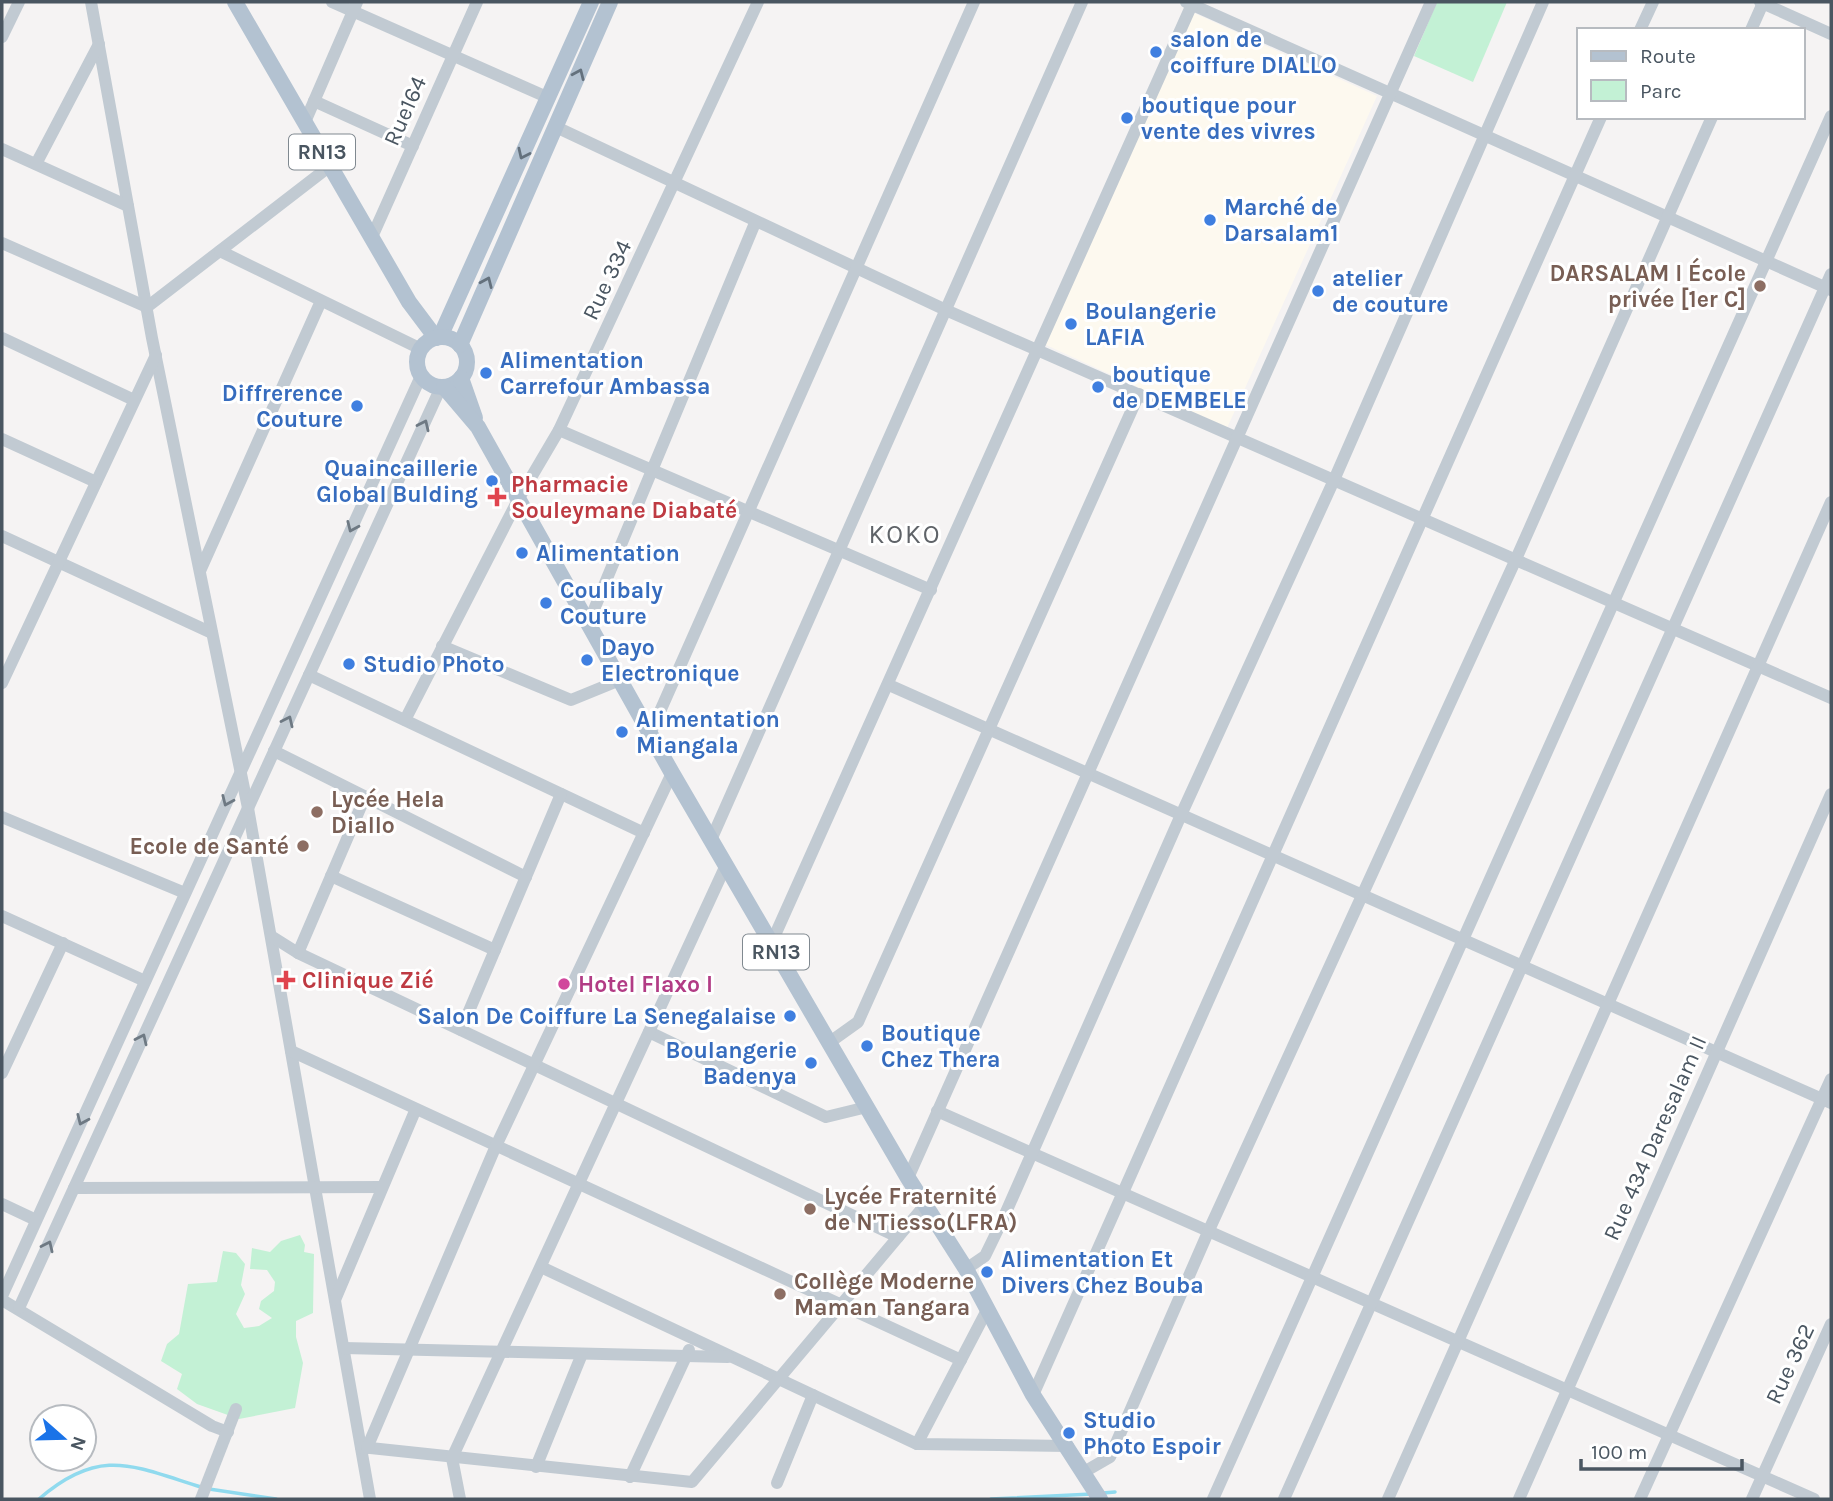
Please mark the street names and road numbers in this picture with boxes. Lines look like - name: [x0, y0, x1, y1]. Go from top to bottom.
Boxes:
- street label: Rue164: [378, 72, 432, 150]
- road number: RN13: [289, 134, 355, 170]
- street label: Rue 334: [577, 236, 637, 324]
- road number: RN13: [743, 934, 809, 970]
- street label: Rue 434 Daresalam II: [1598, 1031, 1712, 1245]
- street label: Rue 362: [1760, 1320, 1820, 1408]

